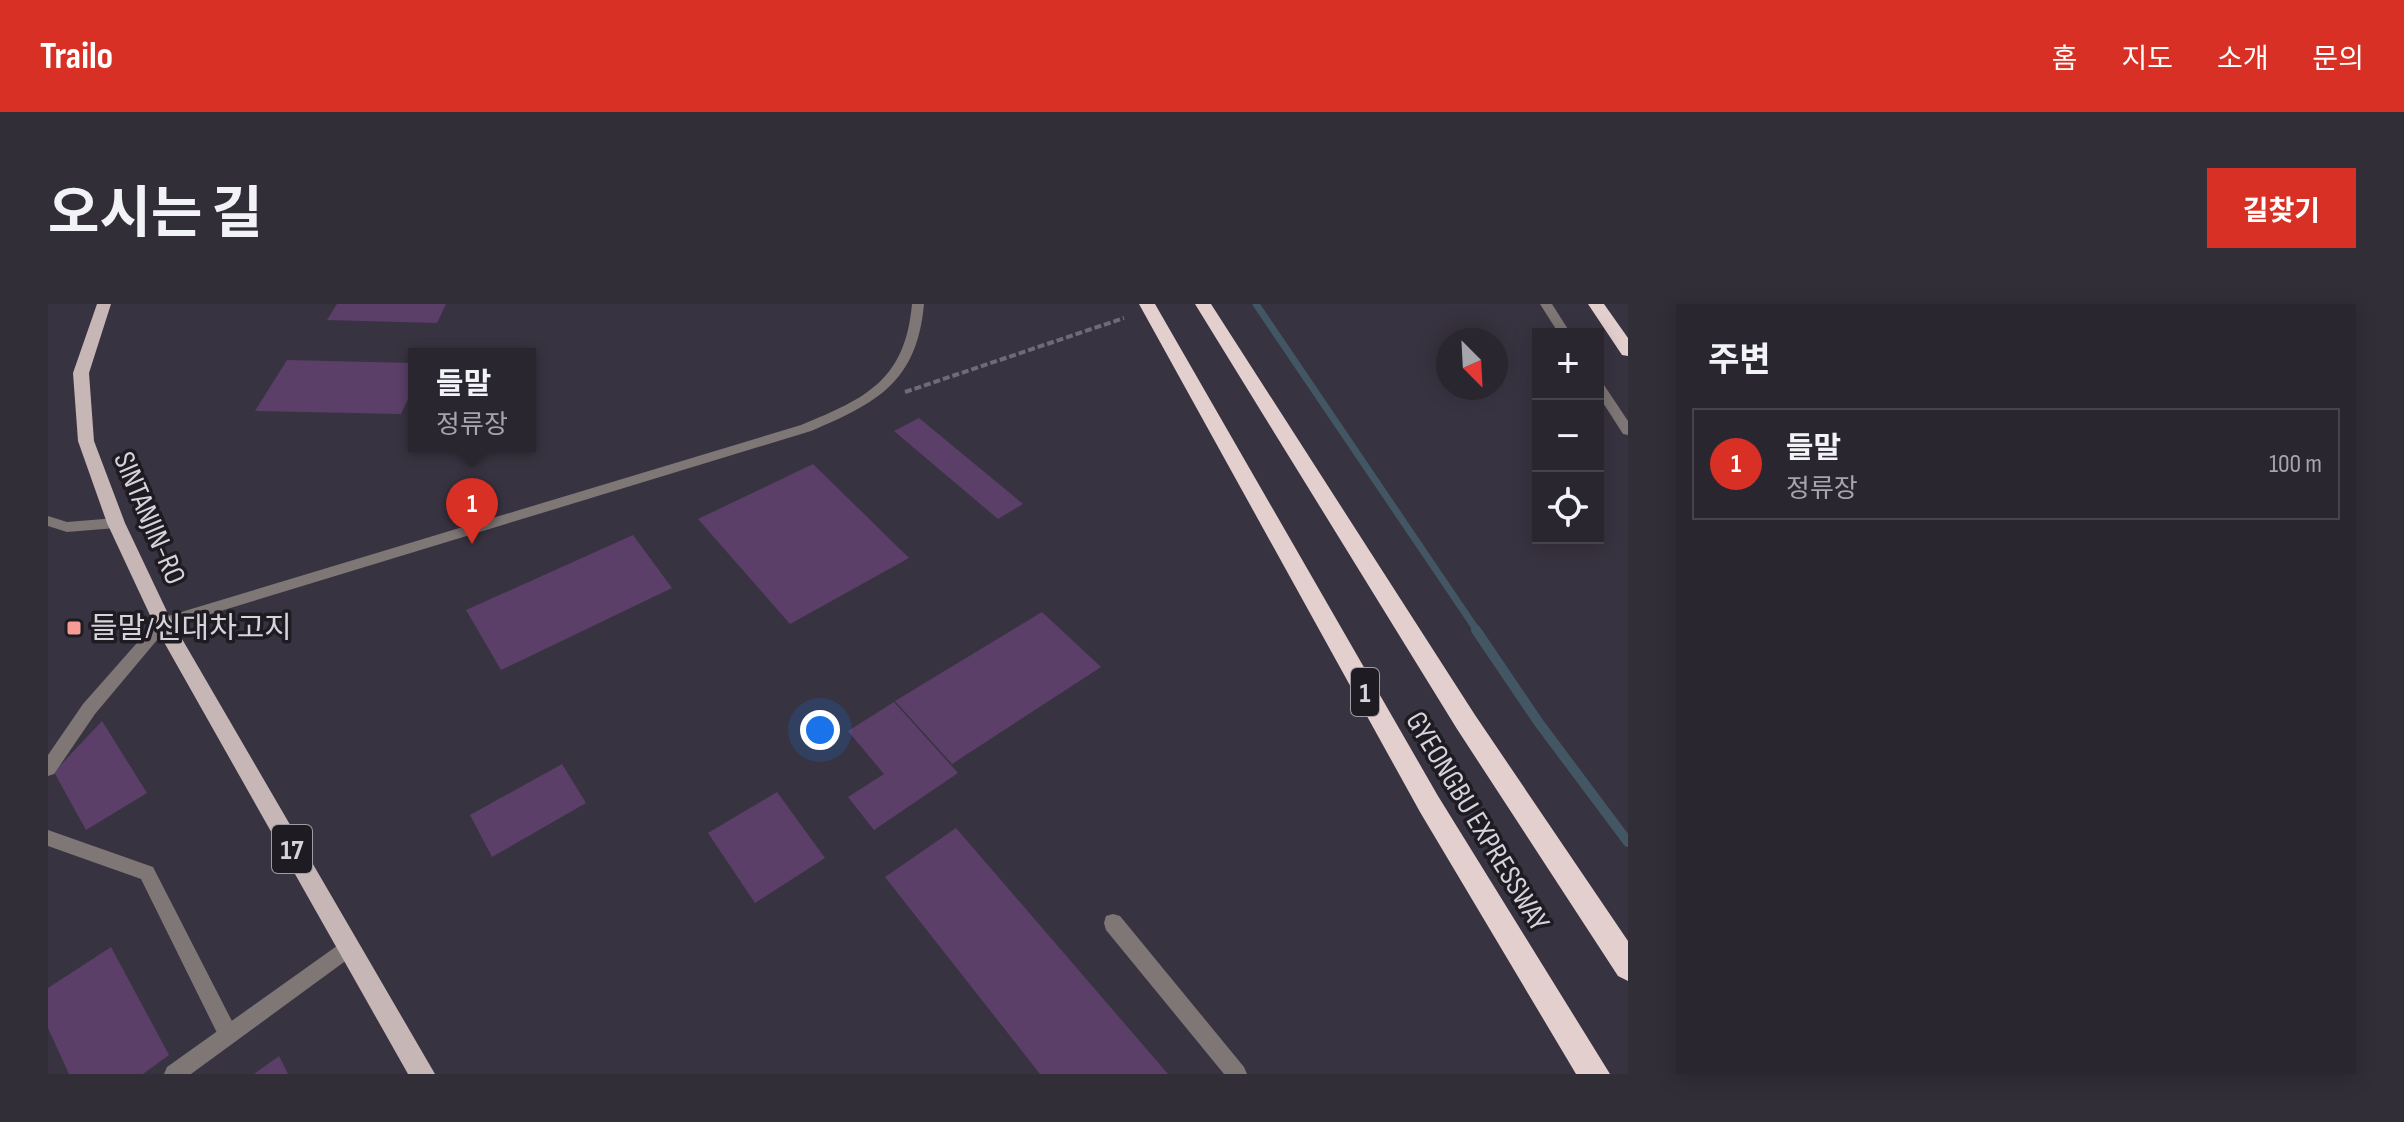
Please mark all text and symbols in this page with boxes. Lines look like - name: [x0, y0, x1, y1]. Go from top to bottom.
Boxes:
- text: Trailo: [40, 34, 113, 79]
- text: 홈: [2052, 43, 2077, 76]
- text: 지도: [2121, 43, 2173, 76]
- text: 소개: [2217, 43, 2268, 76]
- text: 문의: [2312, 43, 2364, 76]
- button: 길찾기: [2207, 168, 2356, 248]
- text: 오시는 길: [48, 182, 263, 249]
- north arrow: [1436, 328, 1508, 400]
- map controls: [1532, 328, 1604, 544]
- button: +: [1532, 328, 1604, 400]
- text: 주변: [1708, 340, 1771, 381]
- popup: [408, 348, 536, 452]
- text: 들말: [436, 367, 491, 403]
- button: −: [1532, 400, 1604, 472]
- text: 정류장: [436, 410, 508, 441]
- text: 들말: [1786, 431, 1841, 467]
- street label: SINTANJIN-RO: [105, 447, 193, 590]
- text: 1: [1731, 449, 1741, 480]
- text: 100 m: [2269, 449, 2322, 480]
- button: locate: [1532, 472, 1604, 544]
- text: 정류장: [1786, 474, 1858, 505]
- pin: 1: [446, 478, 498, 544]
- place label: 들말/신대차고지: [90, 611, 292, 647]
- marker: 들말/신대차고지: [65, 619, 83, 637]
- road number: 1: [1351, 668, 1379, 716]
- street label: GYEONGBU EXPRESSWAY: [1398, 705, 1557, 938]
- your location: [800, 710, 840, 750]
- road number: 17: [272, 825, 312, 873]

